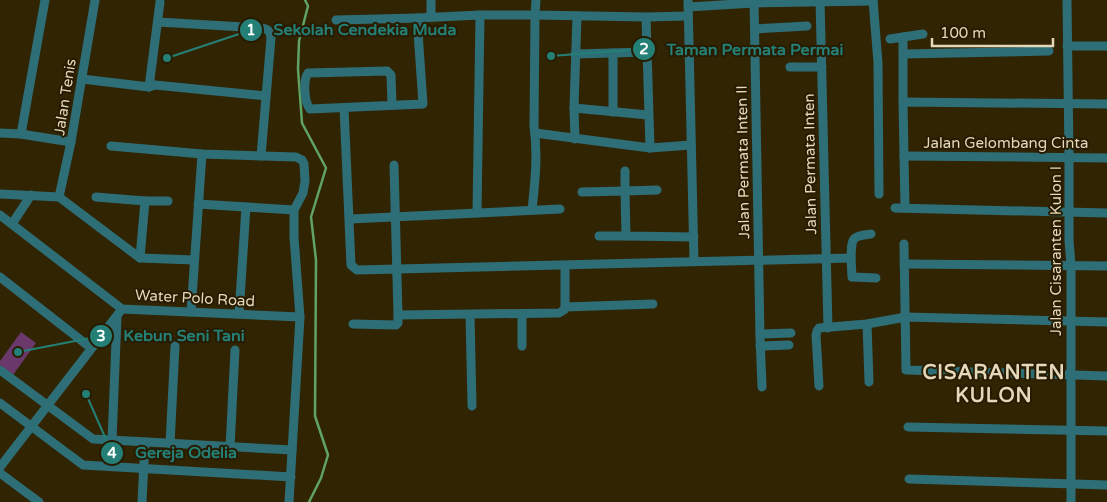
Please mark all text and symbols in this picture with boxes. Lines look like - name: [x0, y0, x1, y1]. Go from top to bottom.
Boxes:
- callout: Sekolah Cendekia Muda: [238, 14, 466, 45]
- scale bar: [932, 15, 1053, 47]
- text: Sekolah Cendekia Muda: [274, 20, 456, 40]
- text: 1: [246, 21, 256, 39]
- text: 100 m: [940, 24, 986, 42]
- callout: Taman Permata Permai: [632, 34, 854, 65]
- text: 2: [639, 40, 649, 58]
- text: Taman Permata Permai: [666, 40, 843, 60]
- street label: Jalan Tenis: [50, 57, 80, 137]
- street label: Jalan Permata Inten II: [733, 85, 753, 239]
- street label: Jalan Permata Inten: [800, 93, 820, 235]
- street label: Jalan Gelombang Cinta: [924, 134, 1088, 152]
- street label: Jalan Cisaranten Kulon I: [1047, 166, 1065, 336]
- street label: Water Polo Road: [135, 286, 255, 310]
- callout: Kebun Seni Tani: [89, 320, 255, 351]
- text: Kebun Seni Tani: [123, 326, 245, 346]
- text: 3: [96, 327, 106, 345]
- district label: CISARANTEN KULON: [922, 361, 1066, 408]
- callout: Gereja Odelia: [99, 437, 247, 468]
- text: Gereja Odelia: [135, 443, 237, 463]
- text: 4: [107, 444, 117, 462]

